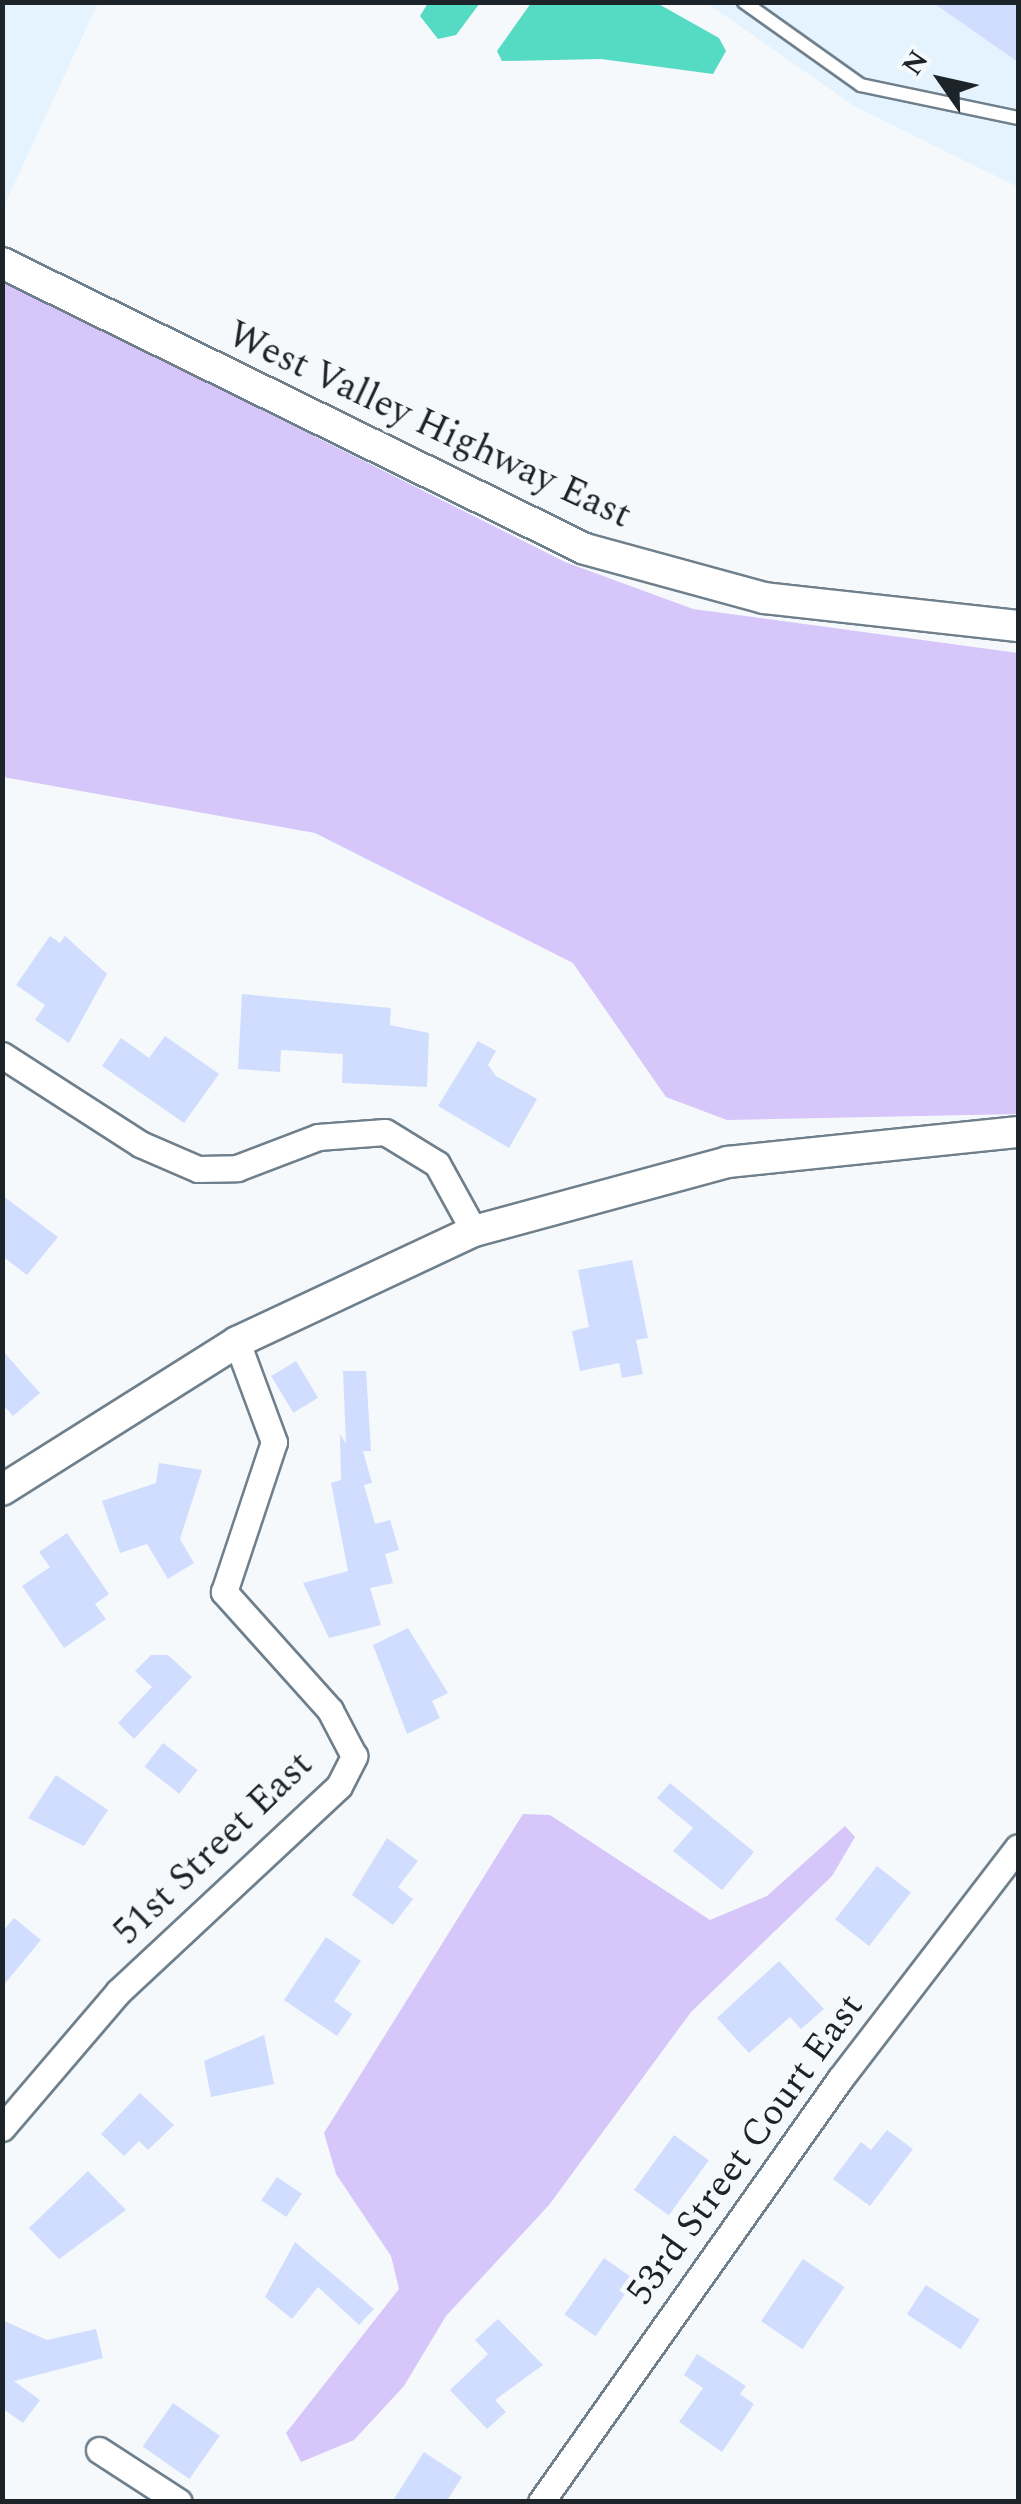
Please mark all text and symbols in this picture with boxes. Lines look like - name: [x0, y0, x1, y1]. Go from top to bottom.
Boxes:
- north arrow: [891, 30, 991, 130]
- text: N: [891, 41, 940, 84]
- street label: West Valley Highway East: [220, 312, 638, 540]
- street label: 51st Street East: [105, 1743, 323, 1955]
- street label: 53rd Street Court East: [618, 1986, 874, 2314]

